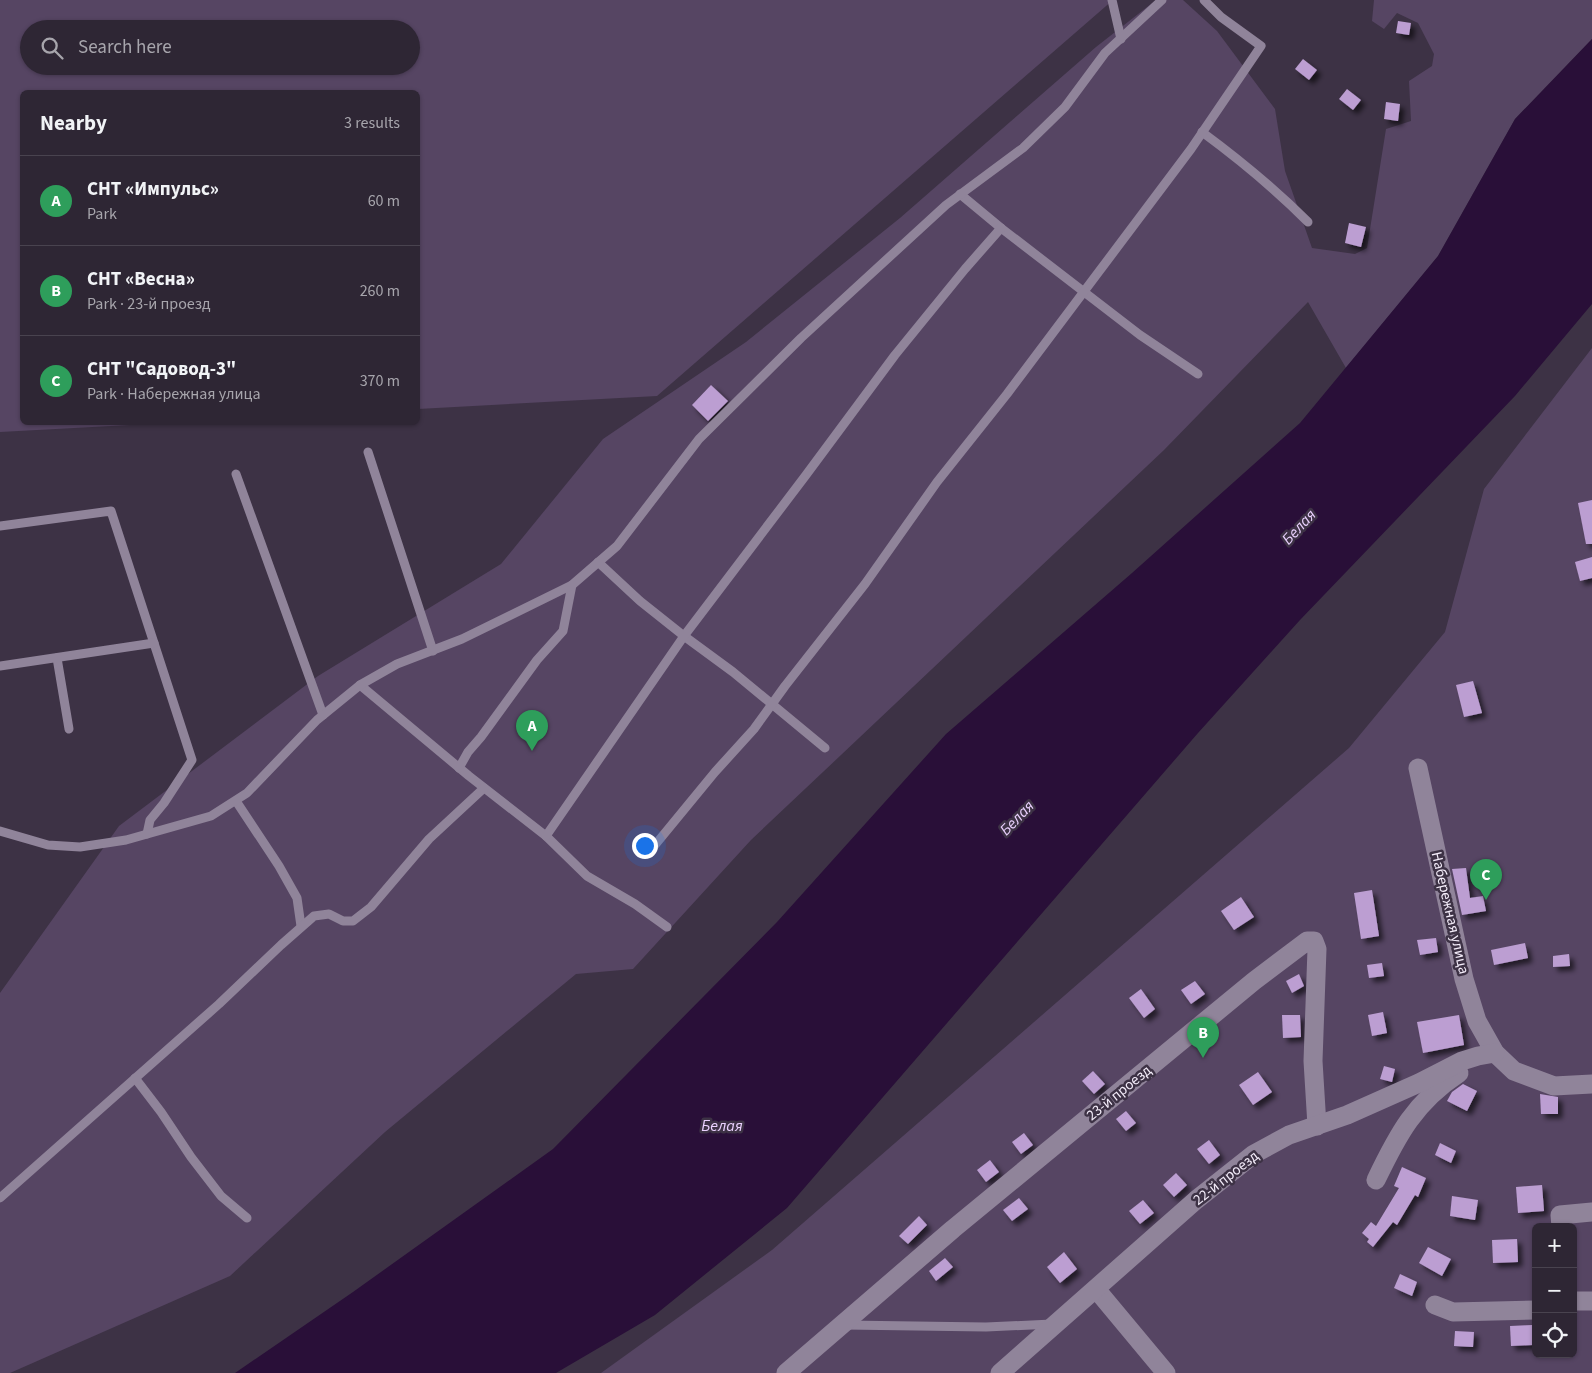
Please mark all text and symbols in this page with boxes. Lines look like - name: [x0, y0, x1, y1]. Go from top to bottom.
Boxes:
- search box: [20, 20, 420, 75]
- icon: search: [38, 34, 66, 62]
- text: Search here: [78, 34, 172, 61]
- text: Nearby: [40, 108, 107, 138]
- text: 3 results: [344, 112, 400, 134]
- text: СНТ «Импульс»: [87, 176, 219, 203]
- text: A: [51, 190, 61, 212]
- text: 60 m: [368, 190, 400, 212]
- text: Park: [87, 203, 117, 225]
- text: СНТ «Весна»: [87, 266, 195, 293]
- text: B: [51, 280, 61, 302]
- text: 260 m: [360, 280, 400, 302]
- text: Park · 23-й проезд: [87, 293, 211, 315]
- text: СНТ "Садовод-3": [87, 356, 236, 383]
- text: C: [51, 370, 61, 392]
- text: 370 m: [360, 370, 400, 392]
- text: Park · Набережная улица: [87, 383, 261, 405]
- water label: Белая: [1277, 504, 1321, 550]
- pin: A: [516, 710, 548, 751]
- water label: Белая: [995, 795, 1039, 840]
- your location: [632, 833, 658, 859]
- street label: Набережная улица: [1426, 850, 1474, 976]
- pin: C: [1470, 859, 1502, 900]
- pin: B: [1187, 1017, 1219, 1058]
- street label: 23-й проезд: [1082, 1060, 1156, 1126]
- water label: Белая: [701, 1115, 743, 1137]
- street label: 22-й проезд: [1189, 1146, 1263, 1210]
- map controls: [1532, 1223, 1577, 1358]
- button: +: [1532, 1223, 1577, 1268]
- button: −: [1532, 1268, 1577, 1313]
- button: locate: [1532, 1313, 1577, 1358]

